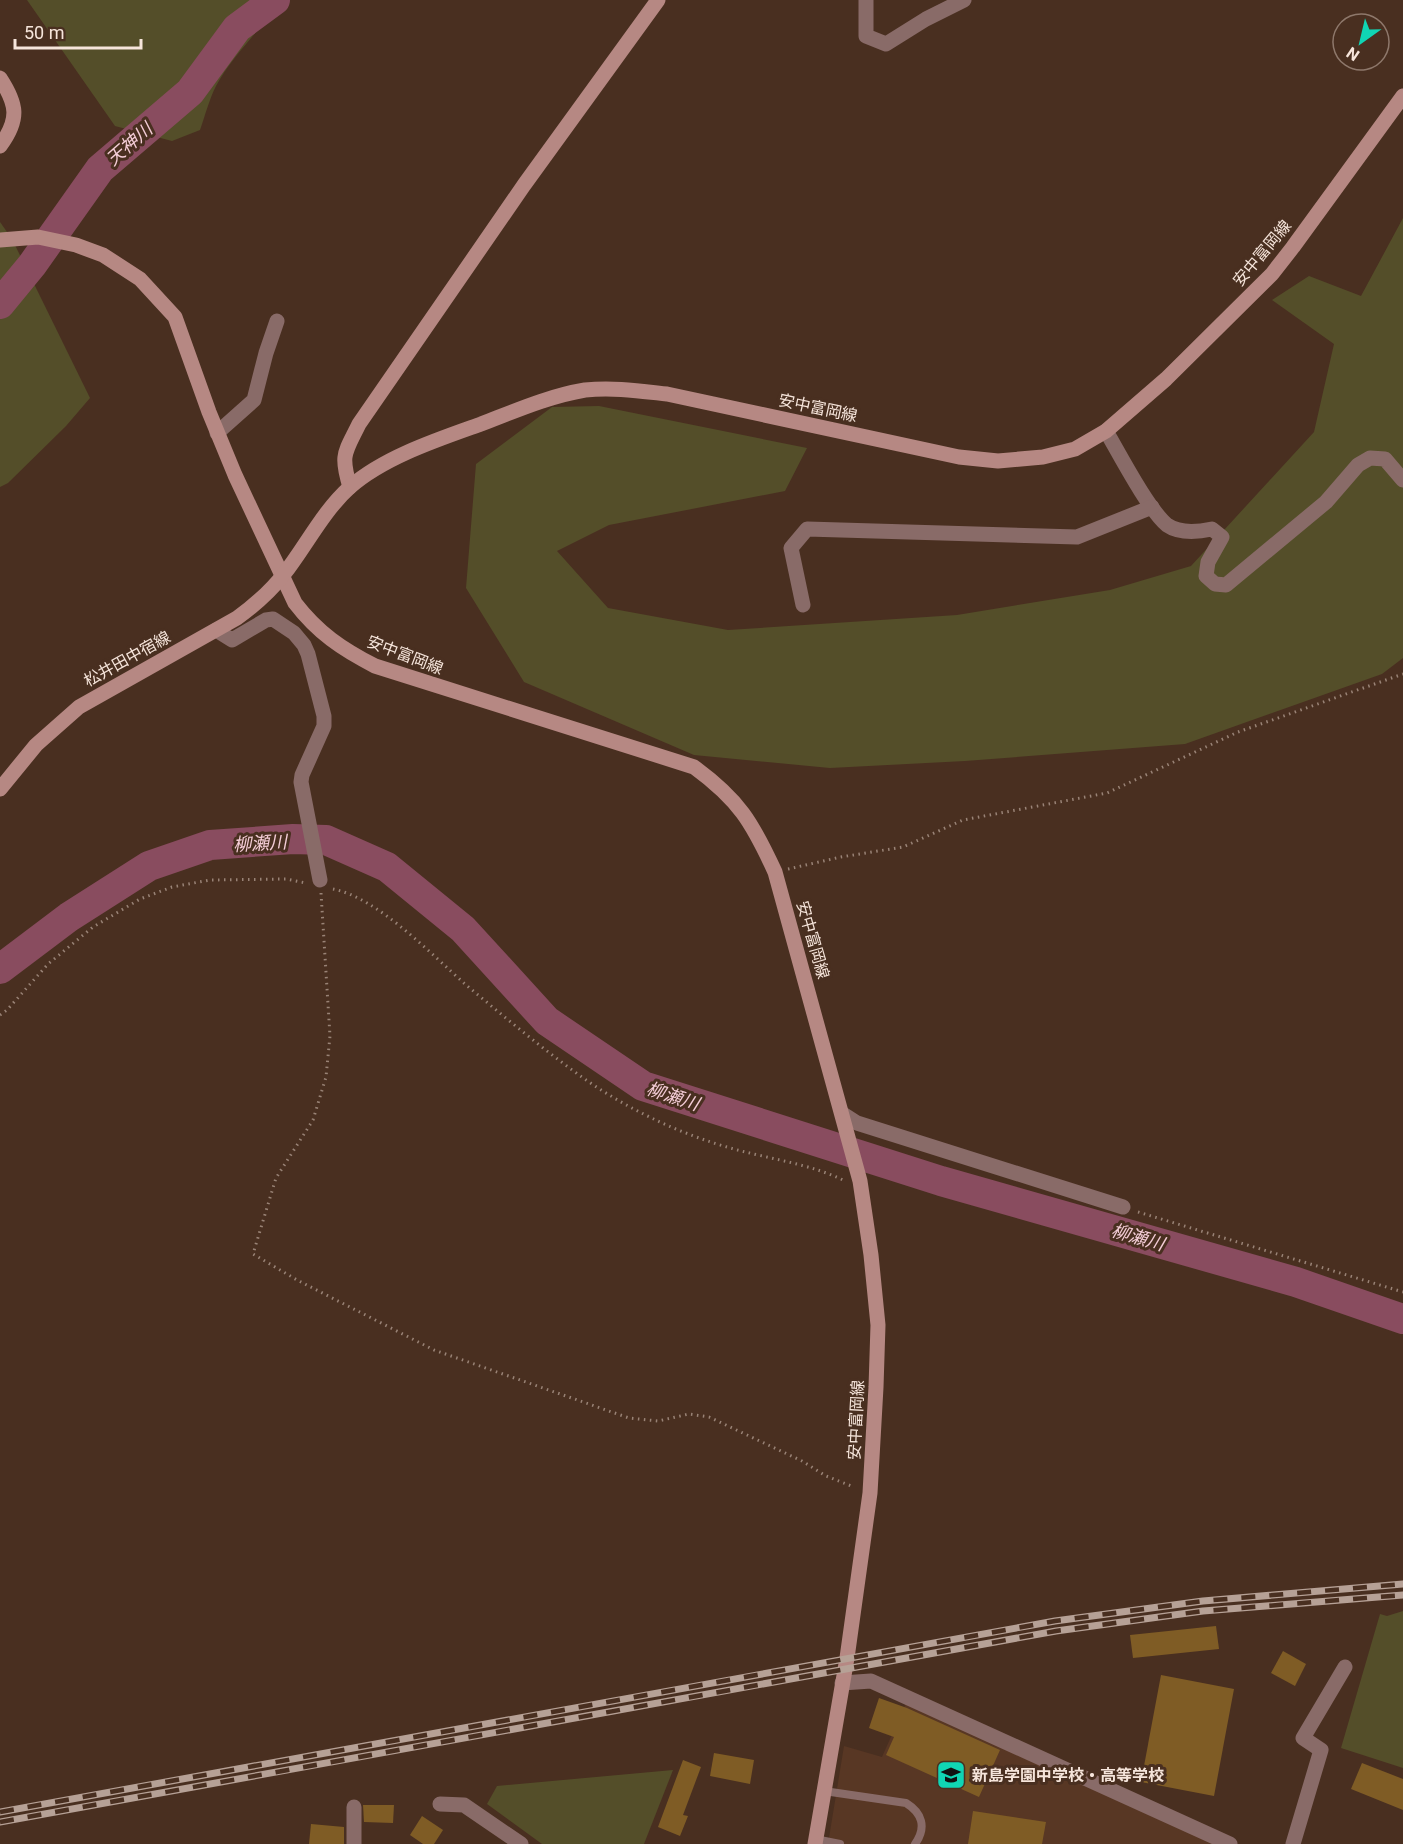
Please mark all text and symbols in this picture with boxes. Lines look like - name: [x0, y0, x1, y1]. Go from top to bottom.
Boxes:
- scale bar: [15, 12, 141, 50]
- north arrow: [1331, 12, 1391, 72]
- text: 50 m: [24, 22, 64, 43]
- text: N: [1343, 43, 1363, 65]
- water label: 天神川: [102, 117, 158, 170]
- street label: 安中富岡線: [1229, 216, 1295, 290]
- street label: 安中富岡線: [777, 390, 859, 426]
- street label: 松井田中宿線: [80, 627, 174, 691]
- street label: 安中富岡線: [364, 632, 446, 678]
- water label: 柳瀬川: [232, 831, 290, 855]
- street label: 安中富岡線: [793, 899, 833, 981]
- water label: 柳瀬川: [644, 1078, 704, 1115]
- water label: 柳瀬川: [1109, 1219, 1169, 1255]
- street label: 安中富岡線: [844, 1380, 868, 1460]
- school or university icon: 新島学園中学校・高等学校: [935, 1759, 967, 1791]
- place label: 新島学園中学校・高等学校: [972, 1766, 1164, 1785]

